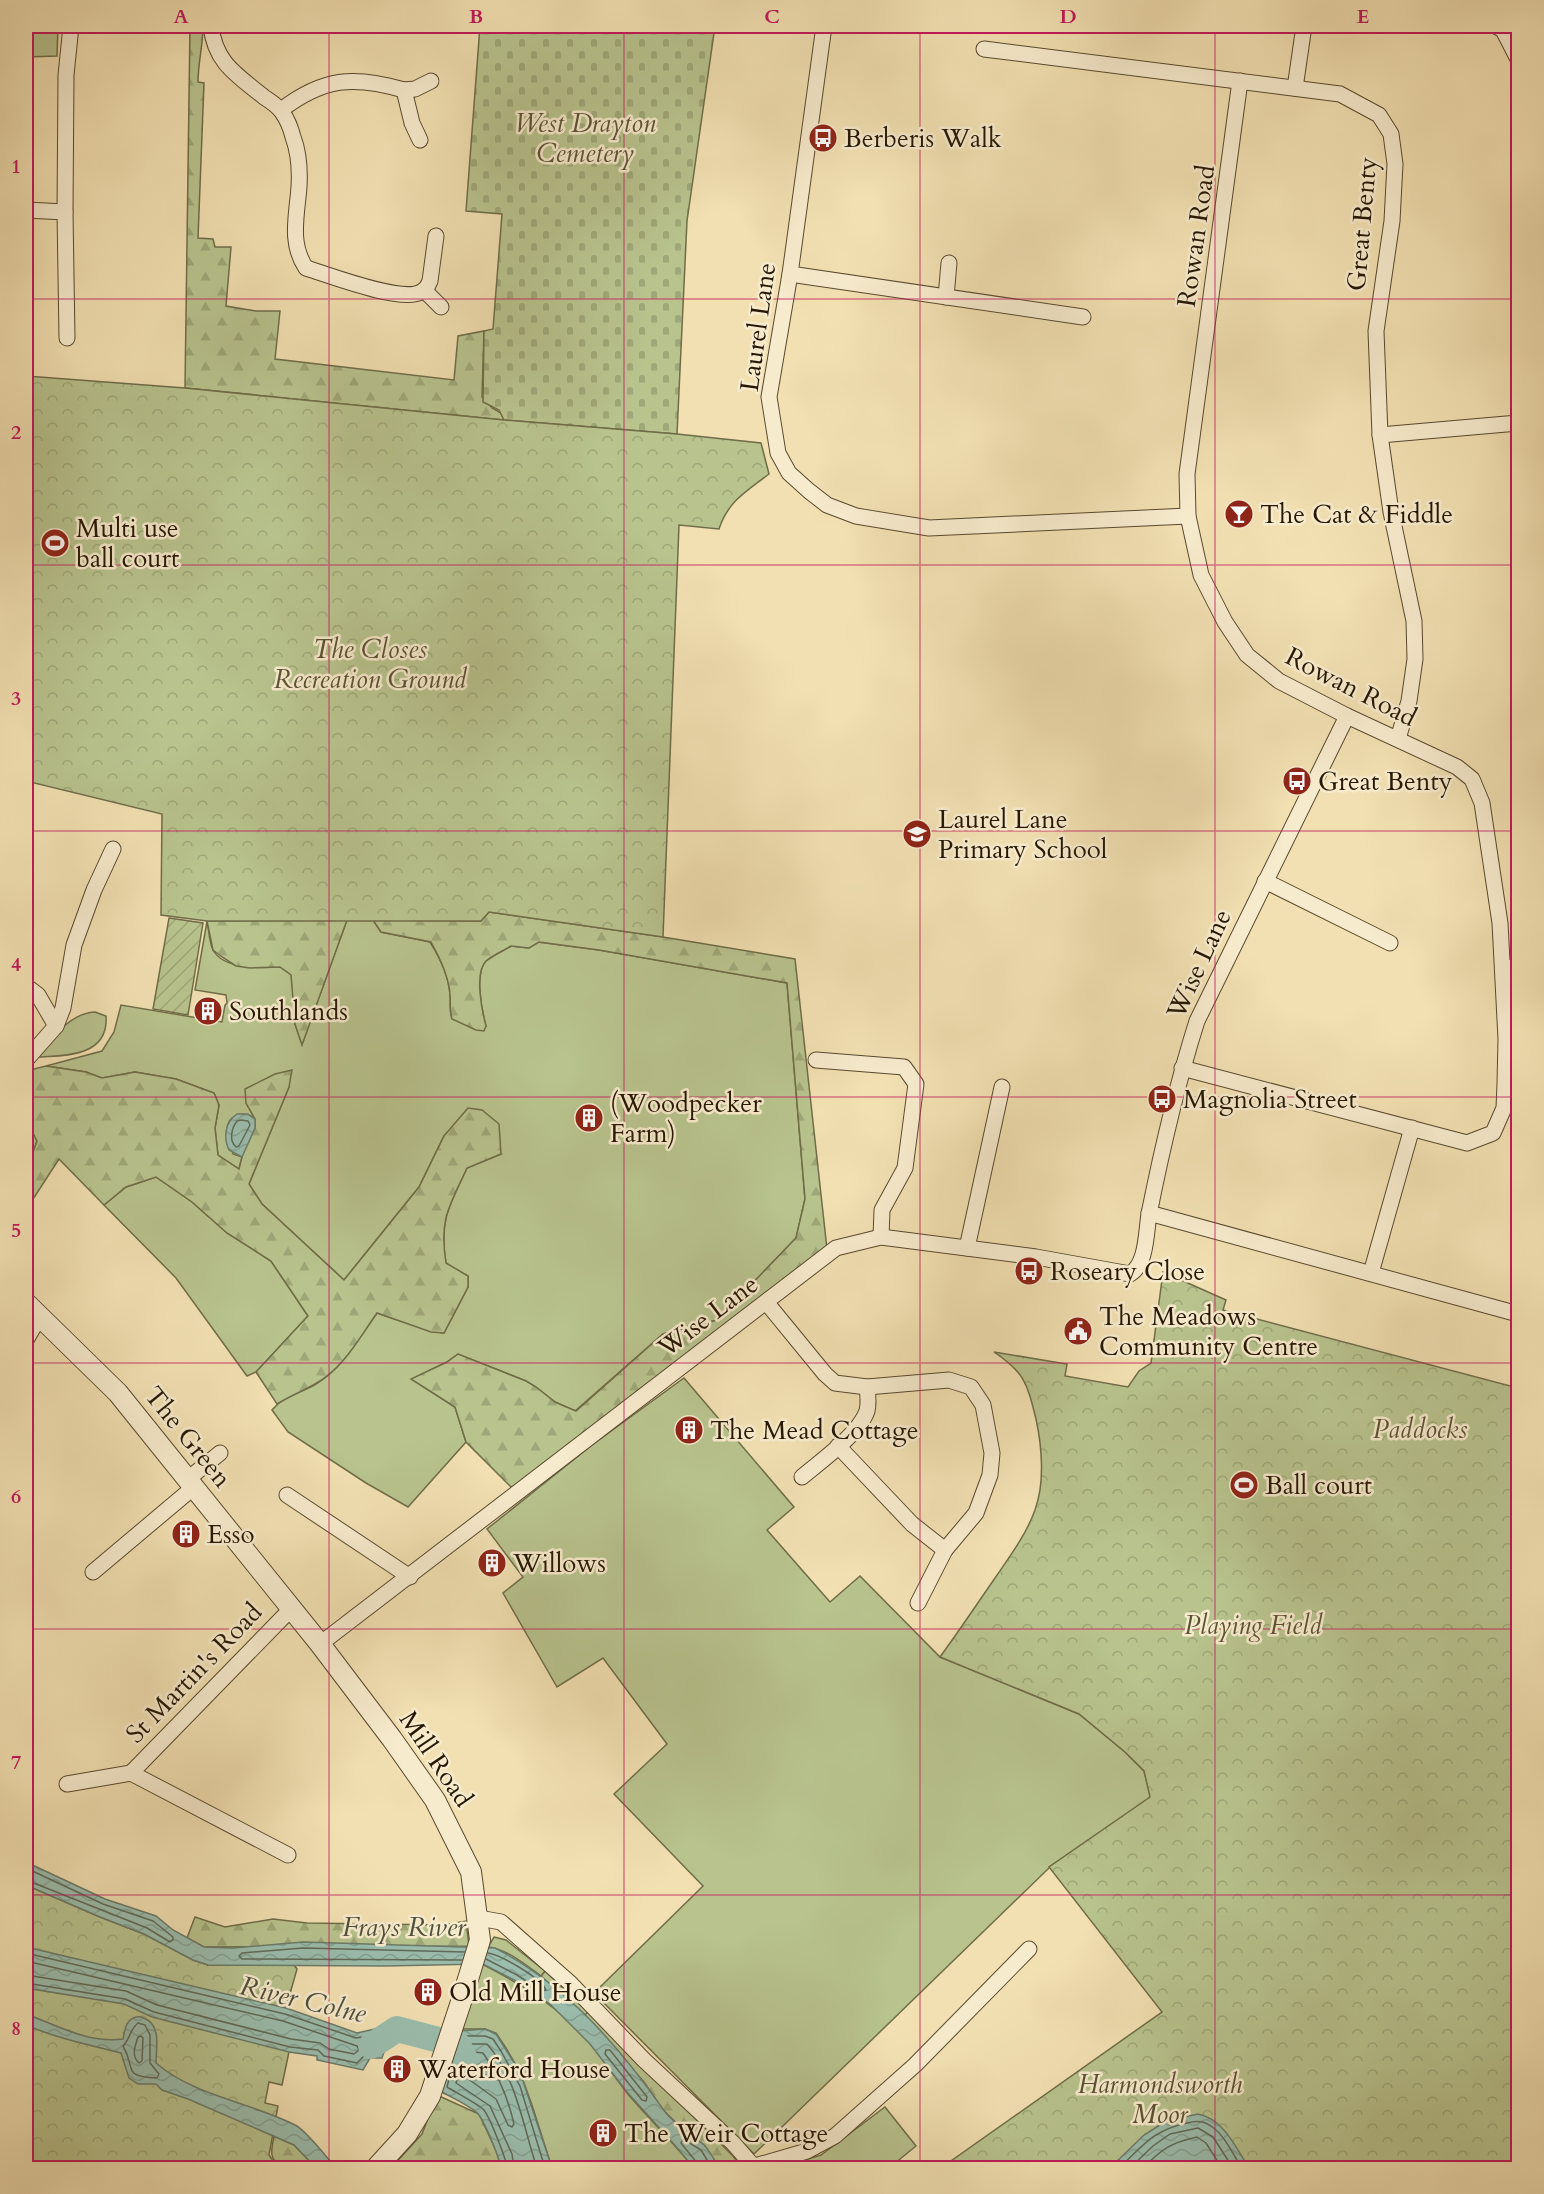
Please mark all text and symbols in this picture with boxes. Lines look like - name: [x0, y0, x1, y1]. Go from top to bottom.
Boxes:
- text: A: [173, 3, 189, 30]
- text: B: [469, 3, 483, 30]
- text: C: [764, 3, 780, 30]
- text: D: [1059, 3, 1077, 30]
- text: E: [1357, 3, 1369, 30]
- park label: West Drayton Cemetery: [514, 106, 656, 171]
- place label: Berberis Walk: [844, 121, 1002, 156]
- bus stop icon: Berberis Walk: [807, 122, 839, 154]
- text: 1: [11, 153, 21, 180]
- street label: Great Benty: [1339, 155, 1385, 293]
- street label: Rowan Road: [1169, 163, 1223, 309]
- street label: Laurel Lane: [732, 260, 784, 394]
- text: 2: [11, 419, 21, 446]
- place label: The Cat & Fiddle: [1260, 497, 1453, 532]
- bar icon: The Cat & Fiddle: [1223, 498, 1255, 530]
- place label: Multi use ball court: [76, 511, 179, 576]
- sports icon: Multi use ball court: [39, 527, 71, 559]
- park label: The Closes Recreation Ground: [274, 632, 468, 697]
- street label: Rowan Road: [1279, 639, 1423, 735]
- text: 3: [11, 685, 21, 712]
- place label: Great Benty: [1318, 764, 1453, 799]
- bus stop icon: Great Benty: [1281, 765, 1313, 797]
- place label: Laurel Lane Primary School: [938, 802, 1108, 867]
- school or university icon: Laurel Lane Primary School: [901, 818, 933, 850]
- street label: Wise Lane: [1158, 904, 1240, 1025]
- text: 4: [11, 951, 21, 978]
- place label: Southlands: [229, 994, 348, 1029]
- building icon: Southlands: [192, 995, 224, 1027]
- place label: Magnolia Street: [1183, 1082, 1357, 1117]
- bus stop icon: Magnolia Street: [1146, 1083, 1178, 1115]
- place label: (Woodpecker Farm): [610, 1086, 762, 1151]
- building icon: (Woodpecker Farm): [573, 1102, 605, 1134]
- text: 5: [11, 1217, 21, 1244]
- place label: Roseary Close: [1050, 1254, 1205, 1289]
- bus stop icon: Roseary Close: [1013, 1255, 1045, 1287]
- street label: Wise Lane: [650, 1267, 765, 1366]
- place label: The Meadows Community Centre: [1099, 1299, 1318, 1364]
- public building icon: The Meadows Community Centre: [1062, 1315, 1094, 1347]
- street label: The Green: [136, 1379, 240, 1495]
- park label: Paddocks: [1373, 1412, 1467, 1447]
- place label: The Mead Cottage: [710, 1413, 918, 1448]
- building icon: The Mead Cottage: [673, 1414, 705, 1446]
- place label: Ball court: [1265, 1468, 1372, 1503]
- sports icon: Ball court: [1228, 1469, 1260, 1501]
- text: 6: [11, 1483, 21, 1510]
- place label: Esso: [207, 1517, 255, 1552]
- building icon: Esso: [170, 1518, 202, 1550]
- place label: Willows: [512, 1546, 606, 1581]
- building icon: Willows: [476, 1547, 508, 1579]
- street label: St Martin's Road: [118, 1595, 270, 1751]
- park label: Playing Field: [1184, 1608, 1323, 1643]
- street label: Mill Road: [391, 1704, 481, 1814]
- text: 7: [11, 1749, 21, 1776]
- water label: Frays River: [342, 1909, 467, 1946]
- water label: River Colne: [236, 1968, 370, 2033]
- place label: Old Mill House: [449, 1975, 621, 2010]
- building icon: Old Mill House: [412, 1976, 444, 2008]
- text: 8: [11, 2015, 21, 2042]
- place label: Waterford House: [417, 2052, 610, 2087]
- building icon: Waterford House: [381, 2053, 413, 2085]
- park label: Harmondsworth Moor: [1078, 2067, 1243, 2132]
- place label: The Weir Cottage: [624, 2116, 828, 2151]
- building icon: The Weir Cottage: [587, 2117, 619, 2149]

